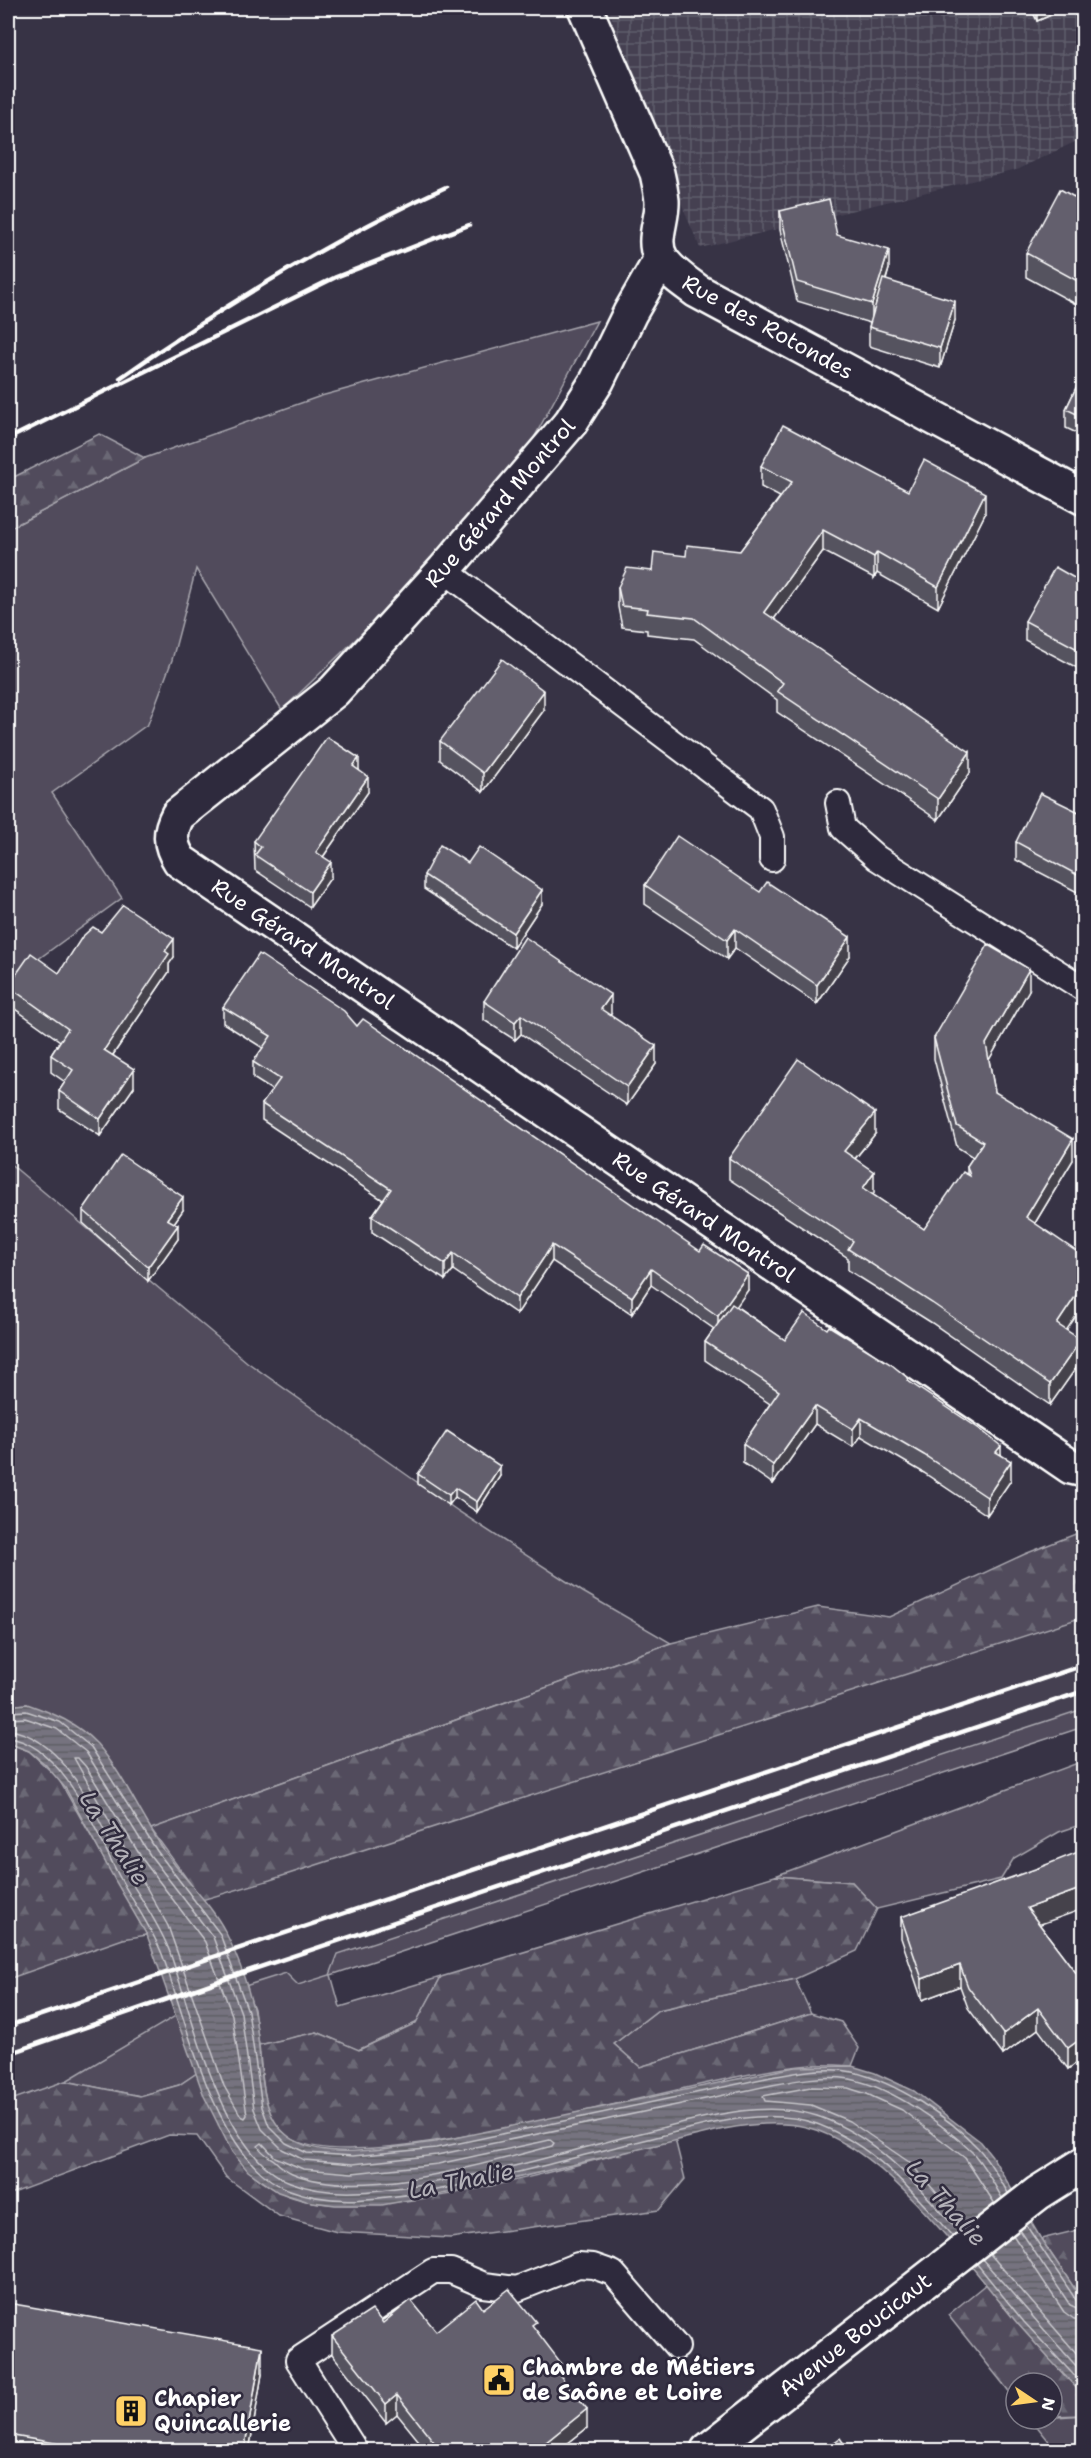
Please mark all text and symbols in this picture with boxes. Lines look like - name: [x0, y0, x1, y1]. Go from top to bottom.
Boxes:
- street label: Rue des Rotondes: [677, 268, 859, 386]
- street label: Rue Gérard Montrol: [418, 412, 582, 594]
- street label: Rue Gérard Montrol: [206, 872, 401, 1016]
- street label: Rue Gérard Montrol: [607, 1145, 802, 1289]
- water label: La Thalie: [71, 1784, 157, 1892]
- water label: La Thalie: [898, 2153, 994, 2253]
- water label: La Thalie: [405, 2155, 517, 2207]
- street label: Avenue Boucicaut: [773, 2266, 937, 2404]
- place label: Chambre de Métiers de Saône et Loire: [522, 2353, 755, 2407]
- public building icon: Chambre de Métiers de Saône et Loire: [481, 2362, 517, 2398]
- north arrow: [1004, 2371, 1064, 2431]
- place label: Chapier Quincallerie: [154, 2384, 291, 2438]
- building icon: Chapier Quincallerie: [113, 2393, 149, 2429]
- text: N: [1036, 2396, 1060, 2413]

